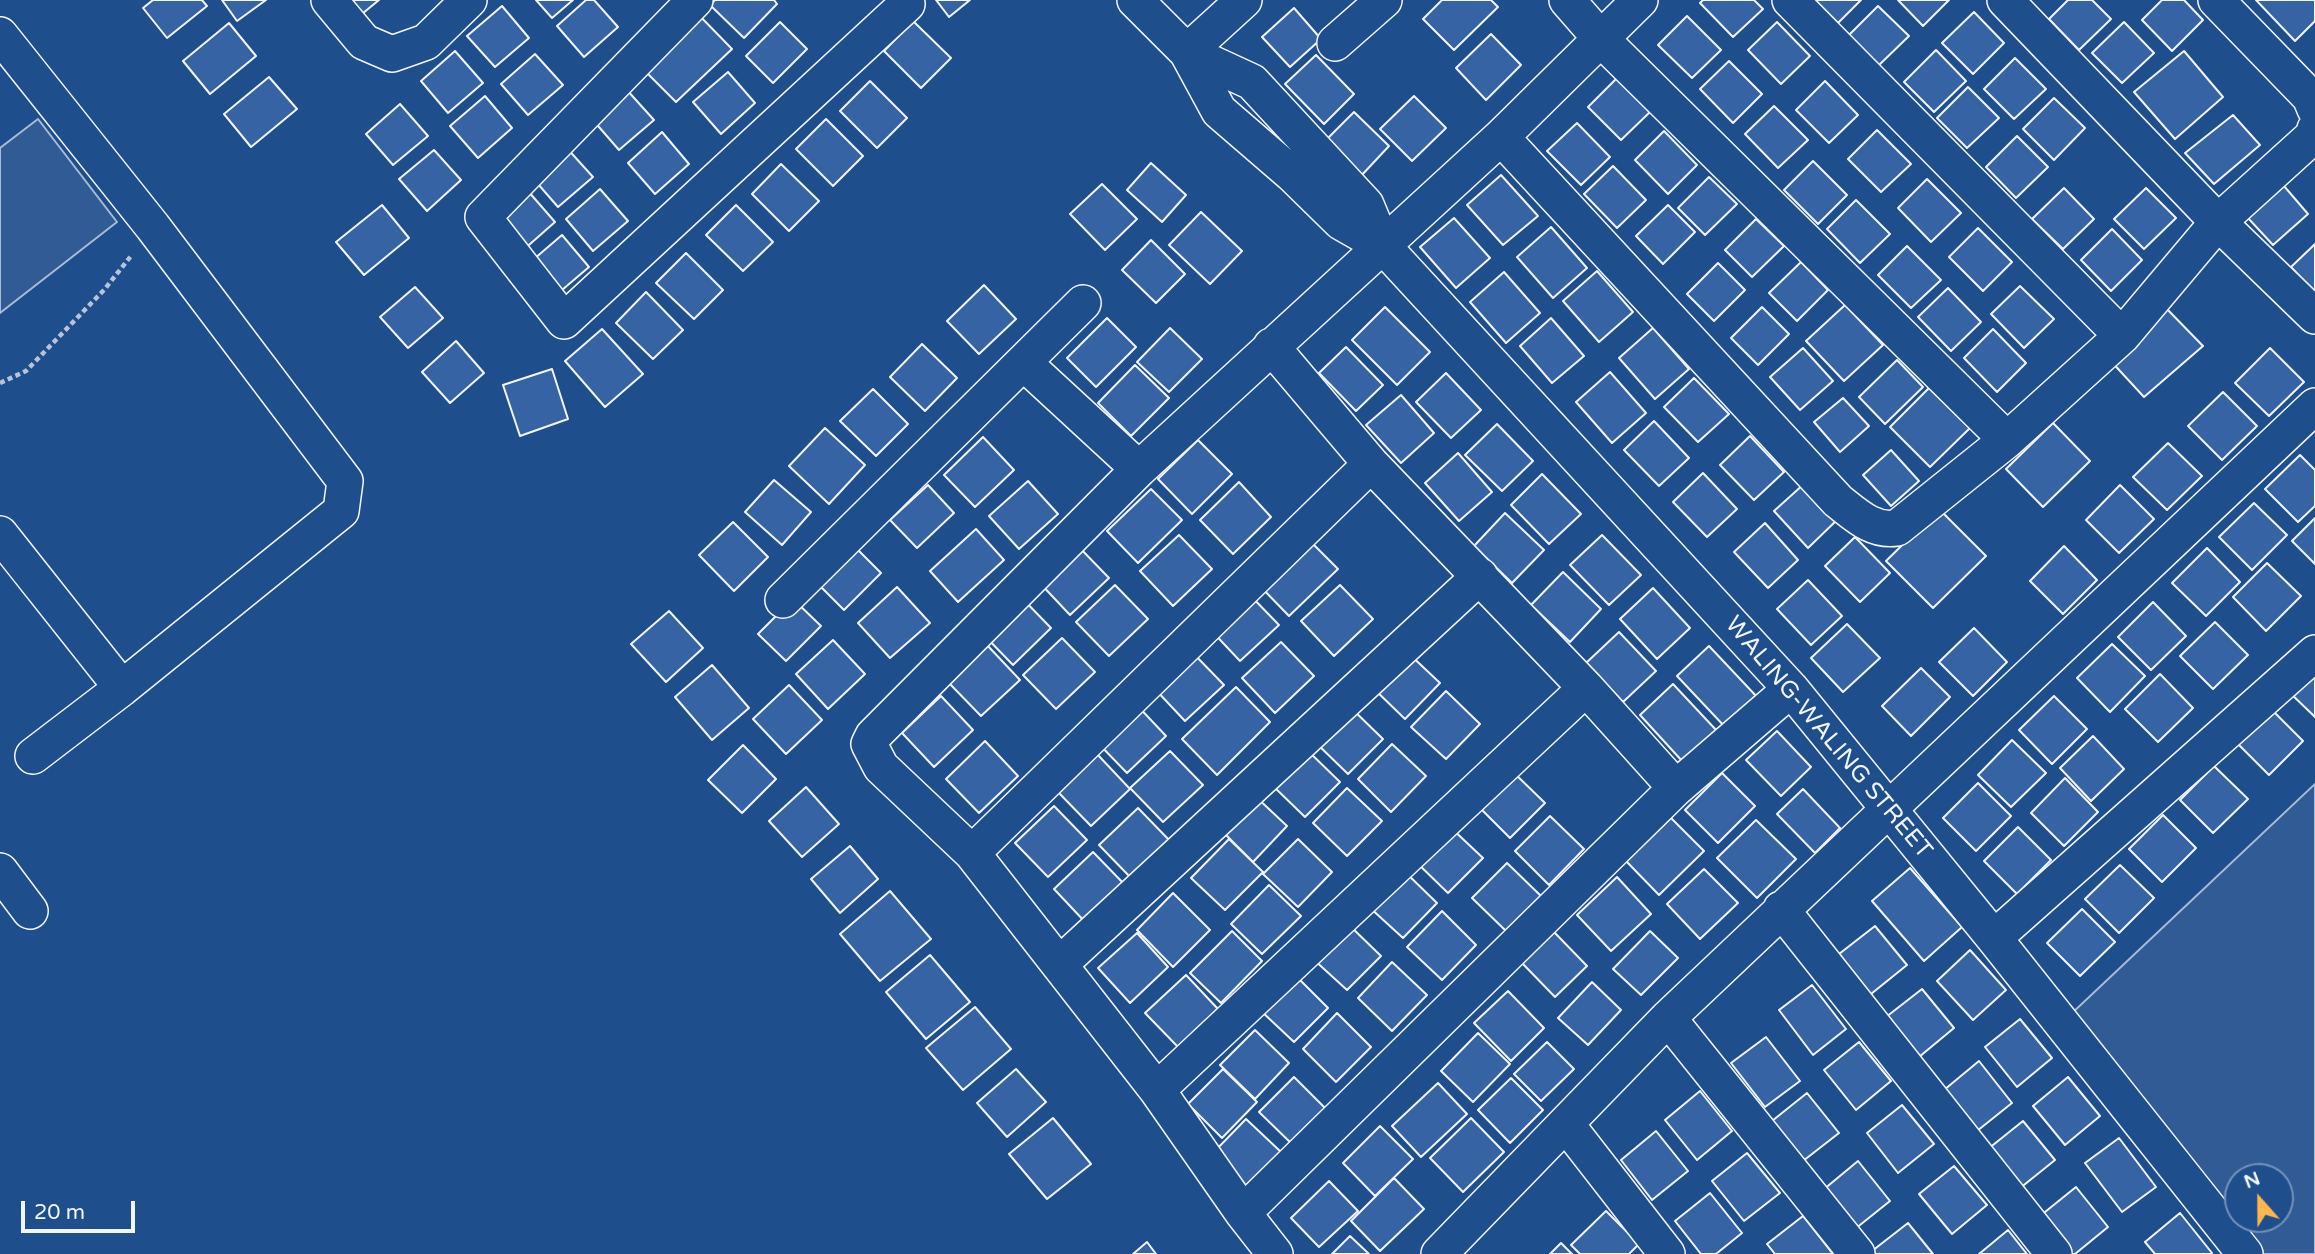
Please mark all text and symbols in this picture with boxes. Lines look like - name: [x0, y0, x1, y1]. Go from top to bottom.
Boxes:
- street label: WALING-WALING STREET: [1718, 611, 1938, 865]
- north arrow: [2224, 1163, 2294, 1233]
- text: N: [2241, 1167, 2263, 1193]
- scale bar: [24, 1188, 138, 1232]
- text: 20 m: [34, 1200, 85, 1225]

